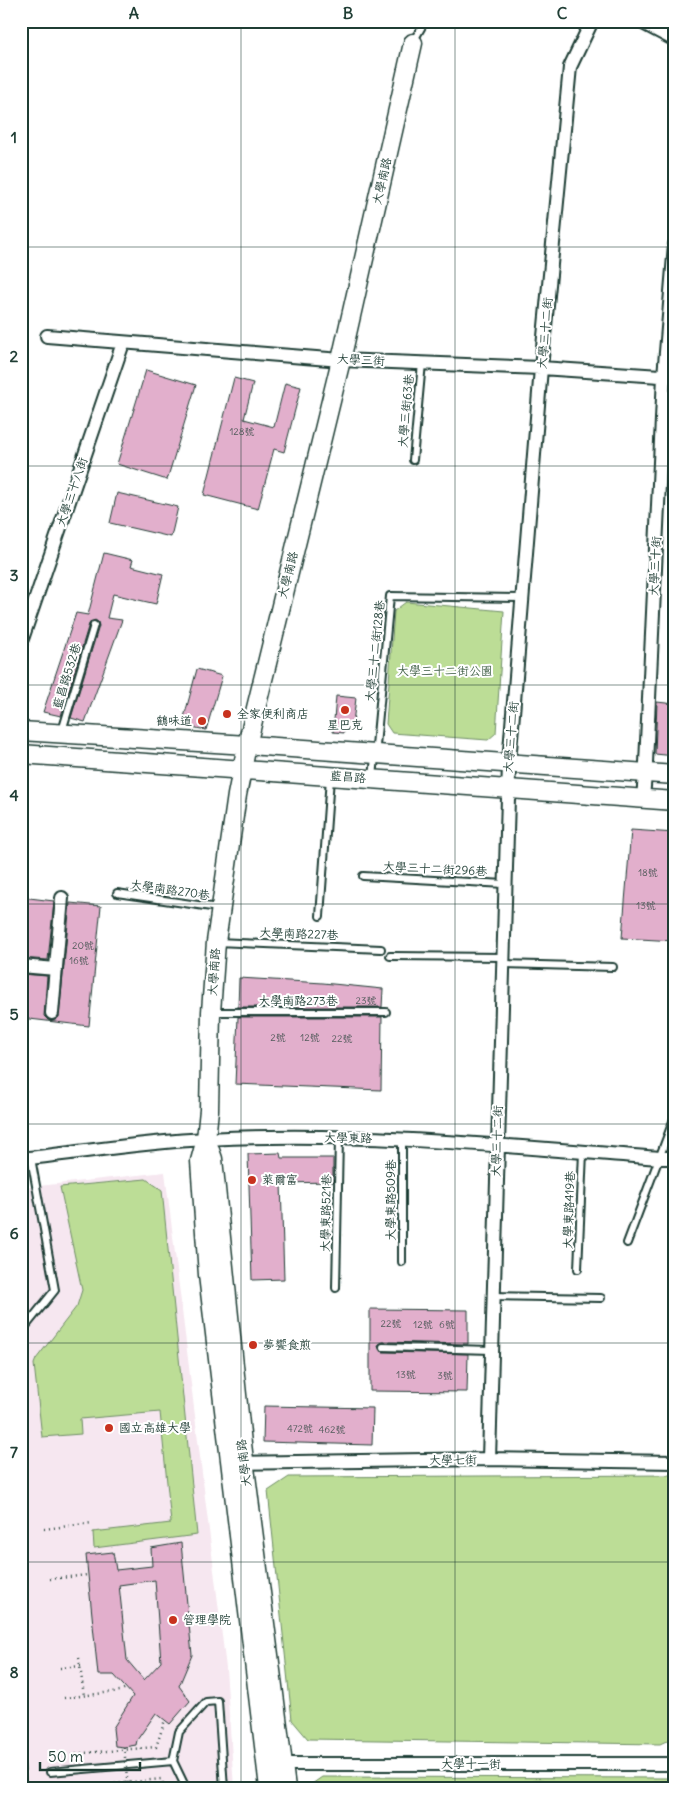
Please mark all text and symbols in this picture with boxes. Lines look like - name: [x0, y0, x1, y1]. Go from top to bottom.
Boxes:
- text: A: [129, 3, 139, 23]
- text: B: [343, 3, 354, 23]
- text: C: [557, 3, 568, 23]
- text: 1: [11, 127, 17, 147]
- street label: 大學南路: [369, 156, 394, 206]
- street label: 大學三十二街: [534, 296, 555, 369]
- text: 2: [10, 346, 19, 366]
- street label: 大學三街: [337, 351, 385, 368]
- street label: 大學三街63巷: [395, 374, 416, 448]
- house number: 128號: [229, 425, 255, 438]
- street label: 大學三十八街: [53, 455, 90, 528]
- street label: 大學三十街: [645, 536, 664, 596]
- street label: 大學南路: [274, 550, 301, 600]
- text: 3: [9, 565, 19, 585]
- street label: 大學三十二街128巷: [362, 599, 387, 703]
- street label: 藍昌路532巷: [49, 641, 84, 711]
- park label: 大學三十二街公園: [397, 663, 493, 678]
- street label: 大學三十二街: [500, 700, 521, 773]
- marker: 星巴克: [339, 704, 351, 716]
- place label: 全家便利商店: [237, 706, 309, 721]
- marker: 全家便利商店: [221, 708, 233, 720]
- place label: 鶴味道: [156, 713, 192, 728]
- marker: 鶴味道: [196, 715, 208, 727]
- place label: 星巴克: [327, 717, 363, 732]
- street label: 藍昌路: [330, 768, 367, 785]
- text: 4: [9, 785, 19, 805]
- street label: 大學三十二街296巷: [383, 858, 488, 879]
- house number: 18號: [638, 866, 658, 879]
- street label: 大學南路270巷: [129, 876, 211, 903]
- house number: 13號: [636, 899, 656, 912]
- street label: 大學南路227巷: [259, 925, 339, 942]
- house number: 20號: [72, 939, 94, 952]
- street label: 大學南路: [204, 947, 223, 996]
- house number: 16號: [69, 954, 89, 967]
- street label: 大學南路273巷: [258, 993, 338, 1008]
- house number: 23號: [355, 994, 377, 1007]
- text: 5: [9, 1004, 19, 1024]
- house number: 2號: [270, 1031, 286, 1044]
- house number: 12號: [300, 1031, 320, 1044]
- house number: 22號: [332, 1032, 352, 1045]
- street label: 大學三十二街: [488, 1105, 505, 1177]
- street label: 大學東路: [324, 1130, 372, 1145]
- street label: 大學東路509巷: [383, 1159, 398, 1241]
- street label: 大學東路419巷: [560, 1171, 577, 1249]
- place label: 萊爾富: [262, 1172, 298, 1187]
- marker: 萊爾富: [246, 1174, 258, 1186]
- street label: 大學東路521巷: [317, 1174, 334, 1252]
- text: 6: [9, 1223, 19, 1243]
- house number: 22號: [381, 1317, 401, 1330]
- house number: 12號: [413, 1318, 433, 1331]
- house number: 6號: [439, 1318, 455, 1331]
- place label: 夢饗食煎: [263, 1337, 311, 1352]
- marker: 夢饗食煎: [247, 1339, 259, 1351]
- house number: 13號: [396, 1368, 416, 1381]
- house number: 3號: [437, 1369, 453, 1382]
- place label: 國立高雄大學: [119, 1420, 191, 1435]
- marker: 國立高雄大學: [103, 1422, 115, 1434]
- house number: 472號: [287, 1422, 313, 1435]
- house number: 462號: [318, 1423, 346, 1436]
- street label: 大學南路: [233, 1438, 254, 1488]
- text: 7: [10, 1442, 18, 1462]
- street label: 大學七街: [429, 1452, 477, 1467]
- place label: 管理學院: [183, 1612, 231, 1627]
- marker: 管理學院: [167, 1614, 179, 1626]
- text: 8: [9, 1662, 19, 1682]
- scale bar: [40, 1739, 140, 1771]
- text: 50 m: [48, 1747, 83, 1766]
- street label: 大學十一街: [441, 1756, 501, 1771]

